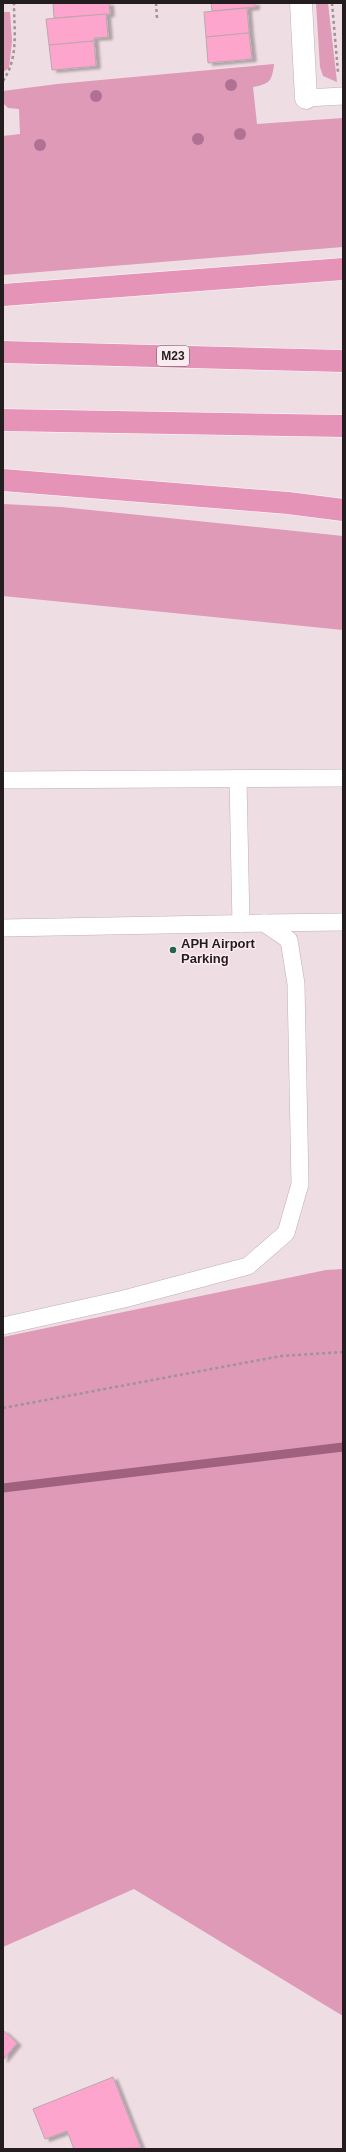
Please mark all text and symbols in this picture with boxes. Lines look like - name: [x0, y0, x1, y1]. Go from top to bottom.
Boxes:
- road number: M23: [157, 346, 189, 366]
- place label: APH Airport Parking: [181, 936, 256, 966]
- marker: APH Airport Parking: [168, 945, 178, 955]

